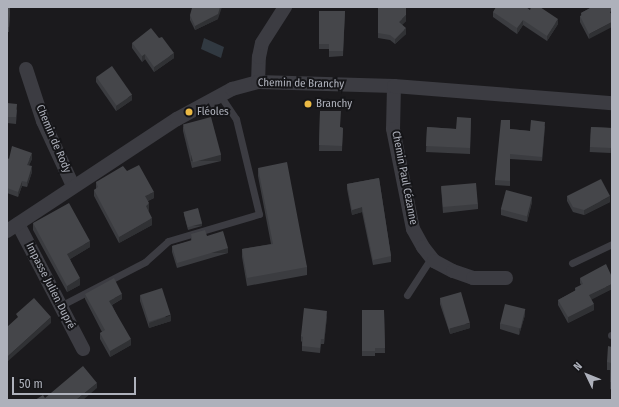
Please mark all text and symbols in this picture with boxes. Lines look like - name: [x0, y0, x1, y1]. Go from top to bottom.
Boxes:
- street label: Chemin de Branchy: [258, 77, 344, 91]
- place label: Branchy: [316, 97, 352, 111]
- marker: Branchy: [303, 99, 313, 109]
- street label: Chemin de Rody: [33, 103, 73, 175]
- place label: Fléoles: [197, 105, 229, 119]
- marker: Fléoles: [184, 107, 194, 117]
- street label: Chemin Paul Cézanne: [388, 130, 420, 226]
- street label: Impasse Julien Dupré: [23, 241, 77, 331]
- north arrow: [567, 355, 607, 395]
- text: N: [571, 360, 585, 373]
- scale bar: [14, 369, 138, 395]
- text: 50 m: [19, 377, 43, 391]

